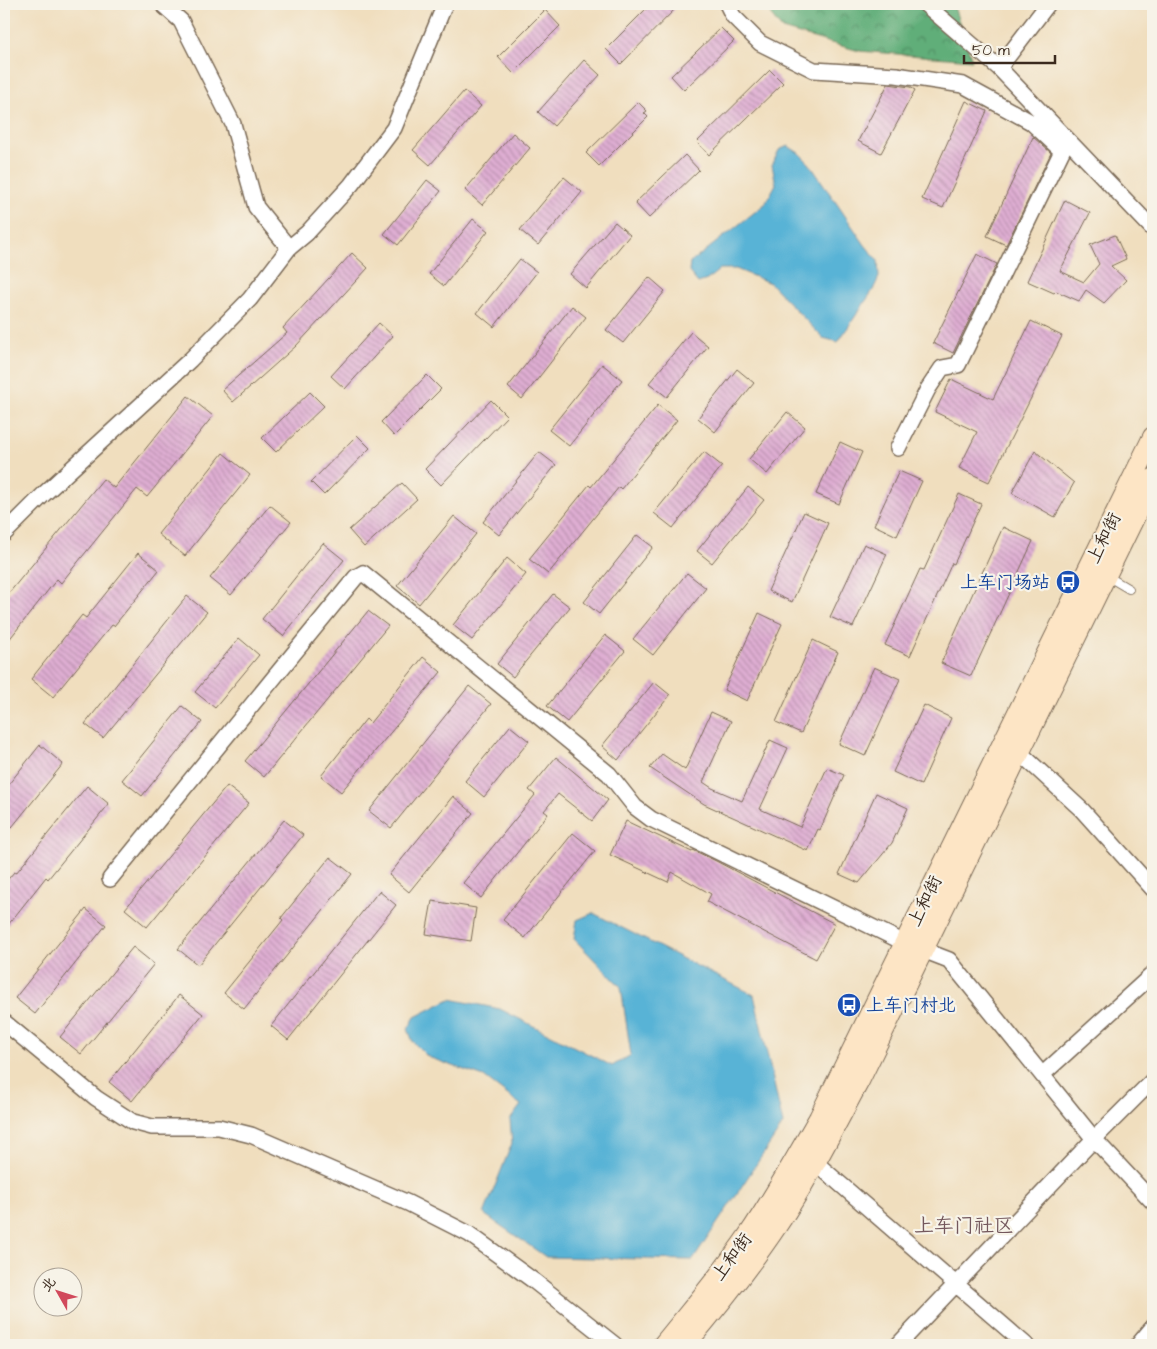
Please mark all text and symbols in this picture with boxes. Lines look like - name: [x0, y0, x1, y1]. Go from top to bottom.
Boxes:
- scale bar: [964, 32, 1056, 64]
- text: 50 m: [972, 40, 1010, 61]
- street label: 上和街: [1081, 508, 1127, 568]
- bus stop icon: 上车门场站: [1055, 569, 1081, 595]
- place label: 上车门场站: [960, 570, 1050, 595]
- street label: 上和街: [902, 871, 948, 931]
- bus stop icon: 上车门村北: [836, 992, 862, 1018]
- place label: 上车门村北: [866, 993, 956, 1018]
- district label: 上车门社区: [914, 1212, 1014, 1240]
- street label: 上和街: [706, 1228, 758, 1286]
- north arrow: [32, 1266, 82, 1316]
- text: 北: [36, 1273, 61, 1296]

